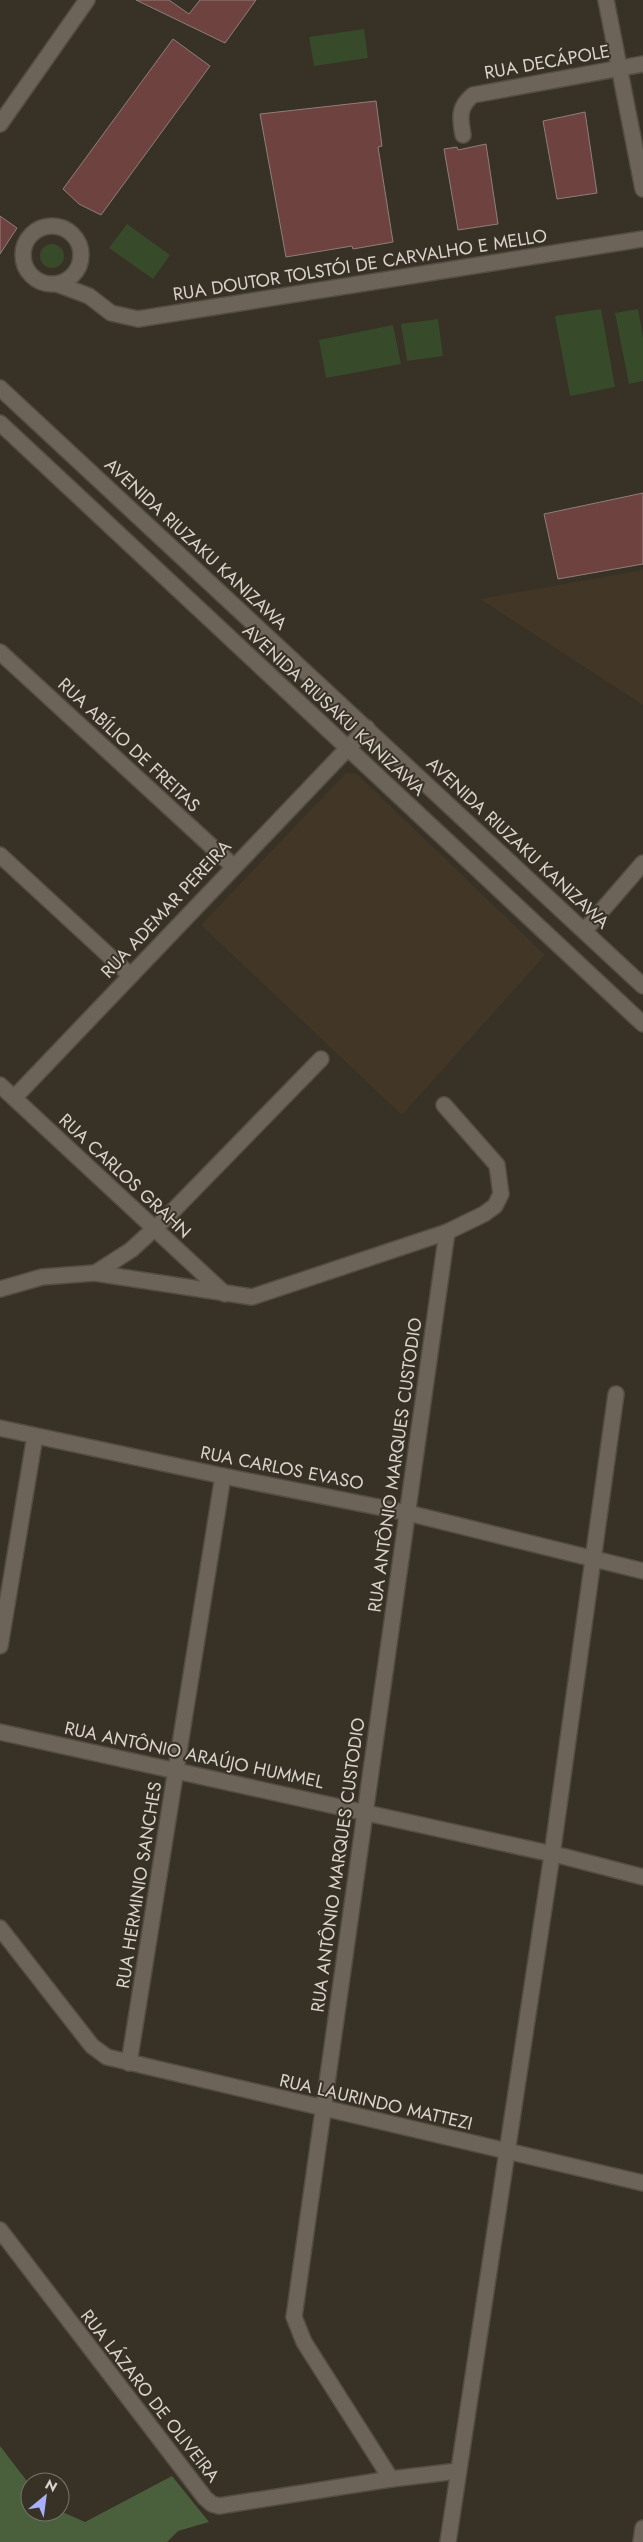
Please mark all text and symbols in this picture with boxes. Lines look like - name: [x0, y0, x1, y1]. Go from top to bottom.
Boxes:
- street label: RUA DECÁPOLE: [482, 38, 612, 86]
- street label: RUA DOUTOR TOLSTÓI DE CARVALHO E MELLO: [171, 223, 549, 307]
- street label: AVENIDA RIUZAKU KANIZAWA: [99, 452, 293, 636]
- street label: AVENIDA RIUSAKU KANIZAWA: [237, 618, 431, 802]
- street label: RUA ABÍLIO DE FREITAS: [52, 672, 206, 818]
- street label: AVENIDA RIUZAKU KANIZAWA: [421, 751, 615, 935]
- street label: RUA ADEMAR PEREIRA: [95, 834, 237, 984]
- street label: RUA CARLOS GRAHN: [53, 1108, 197, 1244]
- street label: RUA ANTÔNIO MARQUES CUSTODIO: [361, 1316, 429, 1614]
- street label: RUA CARLOS EVASO: [198, 1439, 366, 1497]
- street label: RUA ANTÔNIO ARAÚJO HUMMEL: [62, 1715, 326, 1795]
- street label: RUA ANTÔNIO MARQUES CUSTODIO: [304, 1716, 372, 2014]
- street label: RUA HERMINIO SANCHES: [110, 1780, 168, 1990]
- street label: RUA LAURINDO MATTEZI: [277, 2067, 475, 2137]
- street label: RUA LÁZARO DE OLIVEIRA: [74, 2304, 226, 2488]
- north arrow: [20, 2472, 70, 2522]
- text: N: [42, 2474, 61, 2497]

